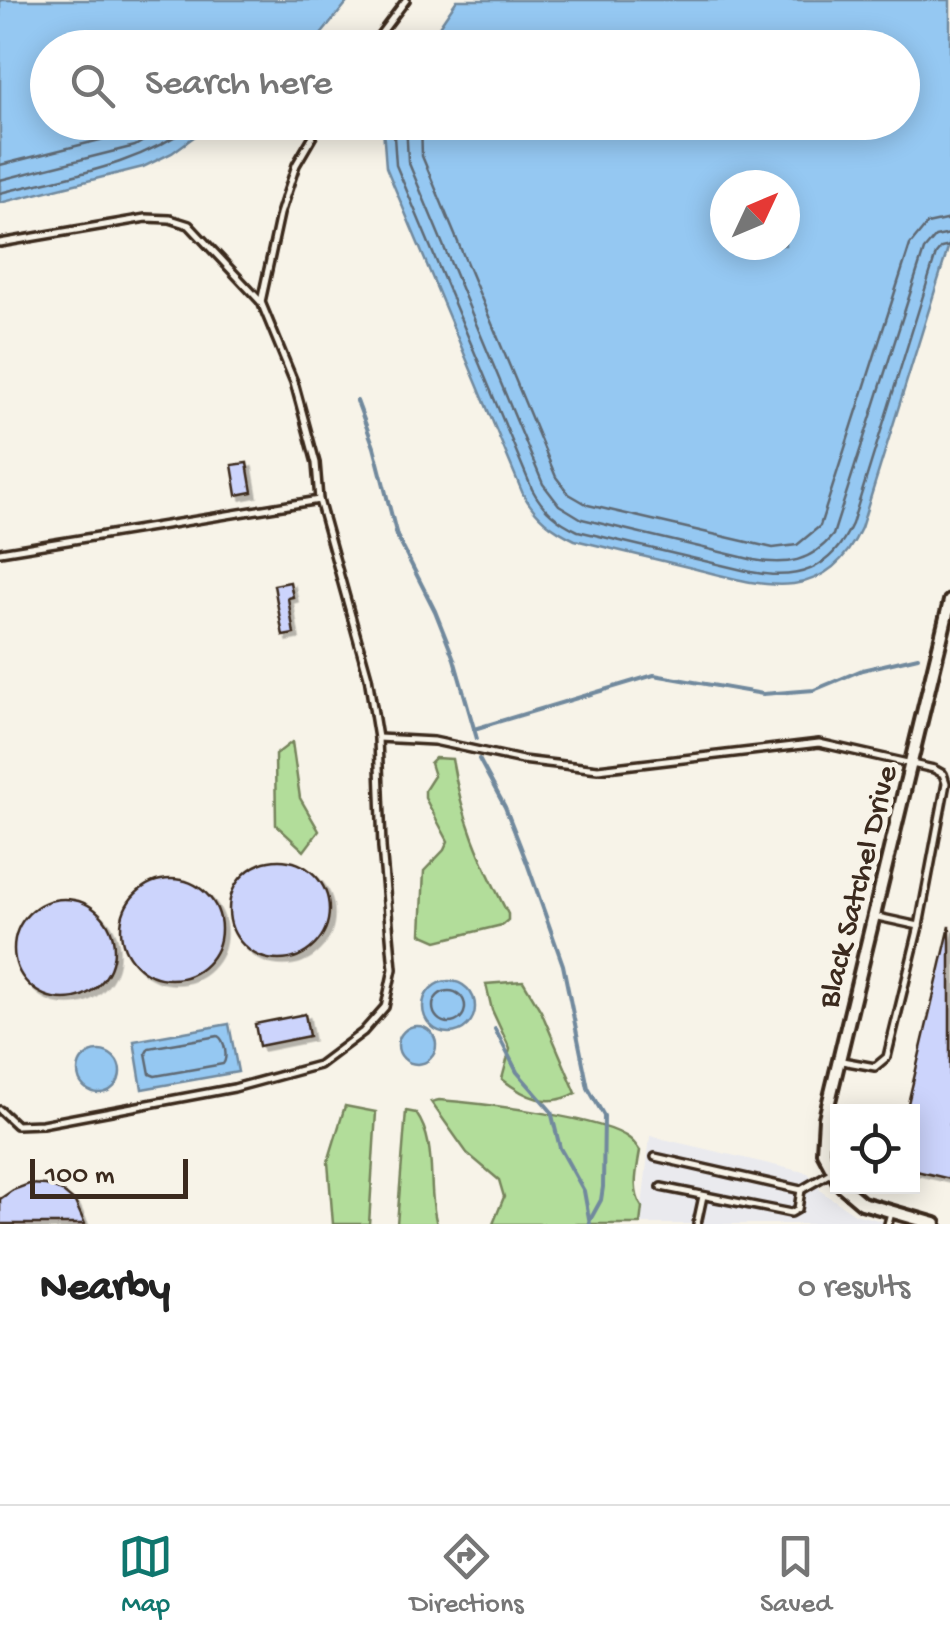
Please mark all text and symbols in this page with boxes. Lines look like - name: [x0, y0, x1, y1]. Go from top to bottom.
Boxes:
- search box: [30, 30, 920, 140]
- icon: search: [65, 58, 120, 113]
- text: Search here: [145, 63, 332, 107]
- north arrow: [710, 170, 800, 260]
- street label: Black Satchel Drive: [811, 762, 908, 1013]
- map controls: [830, 1104, 920, 1194]
- button: locate: [830, 1104, 920, 1194]
- scale bar: [30, 1154, 188, 1198]
- text: 100 m: [45, 1160, 115, 1193]
- text: Nearby: [40, 1265, 170, 1314]
- text: 0 results: [798, 1270, 910, 1308]
- tab: Map: [118, 1529, 173, 1622]
- tab: Directions: [410, 1529, 524, 1622]
- tab: Saved: [760, 1529, 832, 1622]

